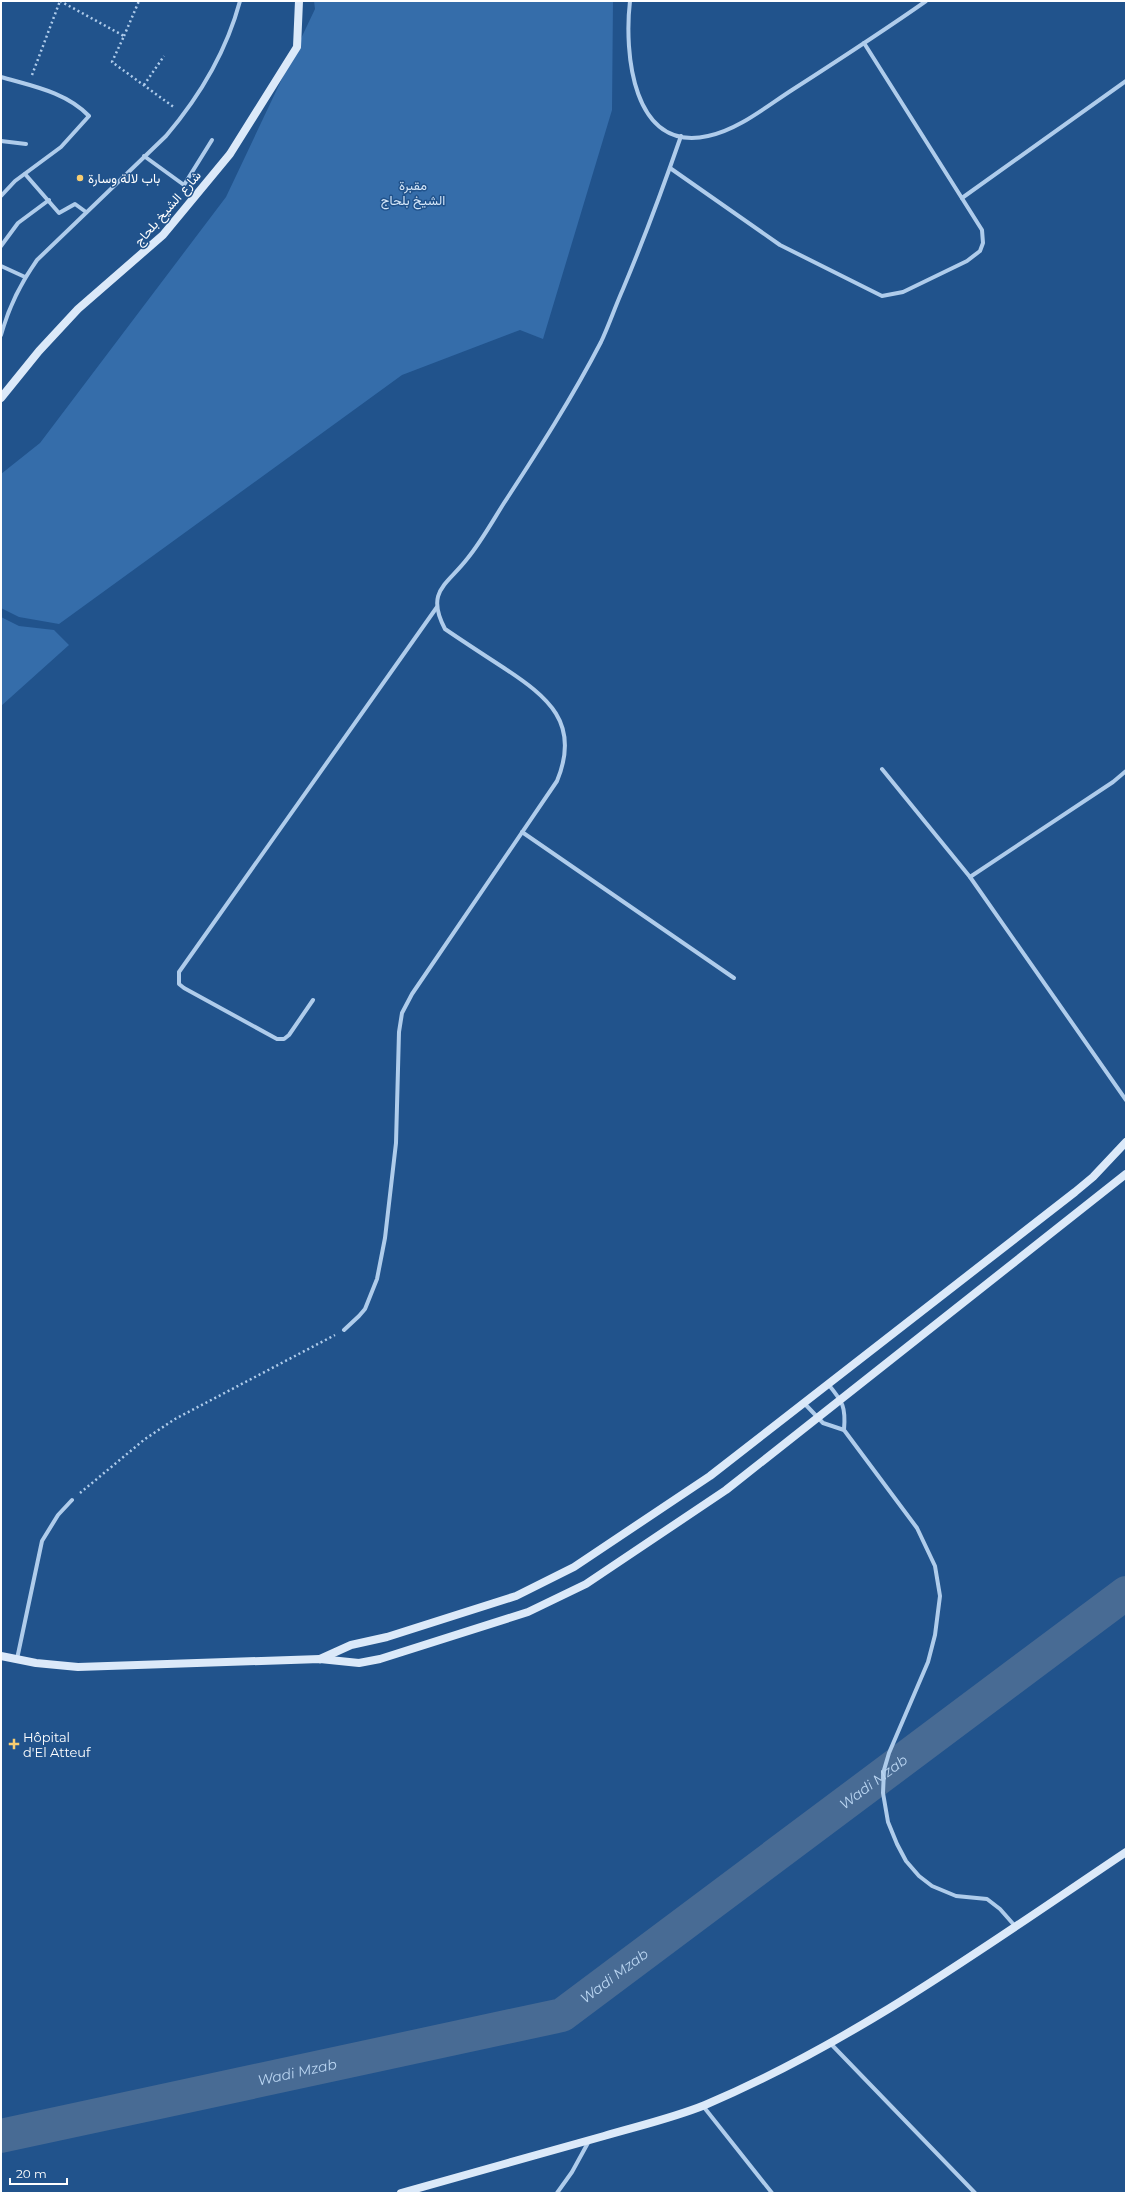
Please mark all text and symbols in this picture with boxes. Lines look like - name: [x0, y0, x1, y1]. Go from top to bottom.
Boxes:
- street label: شارع الشيخ بلحاج: [130, 167, 205, 250]
- place label: باب لالة وسارة: [88, 170, 160, 187]
- marker: باب لالة وسارة: [75, 173, 85, 183]
- park label: مقبرة الشيخ بلحاج: [381, 177, 445, 210]
- place label: Hôpital d'El Atteuf: [23, 1729, 91, 1760]
- marker: Hôpital d'El Atteuf: [8, 1738, 20, 1750]
- water label: Wadi Mzab: [836, 1751, 911, 1813]
- water label: Wadi Mzab: [577, 1945, 652, 2007]
- water label: Wadi Mzab: [256, 2055, 338, 2089]
- scale bar: [10, 2160, 67, 2186]
- text: 20 m: [16, 2166, 47, 2181]

